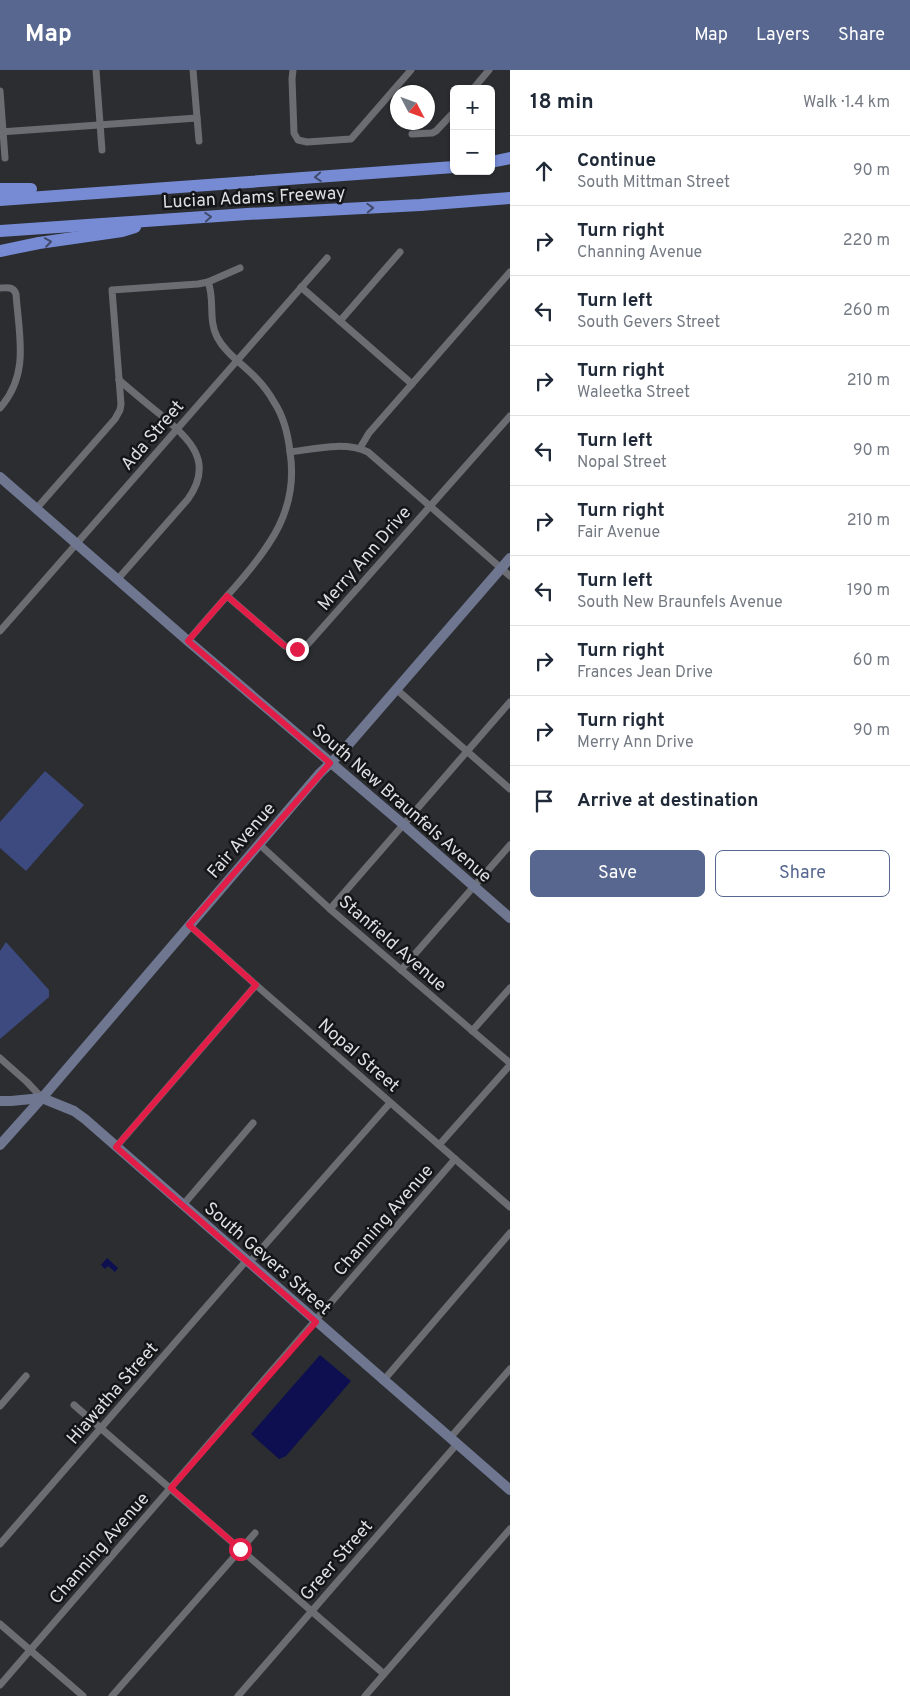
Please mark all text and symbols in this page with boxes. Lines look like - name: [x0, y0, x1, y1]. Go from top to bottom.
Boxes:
- text: Map: [25, 20, 72, 50]
- text: Map: [694, 24, 728, 47]
- text: Layers: [756, 24, 810, 47]
- text: Share: [838, 24, 885, 47]
- north arrow: [390, 85, 435, 130]
- map controls: [450, 85, 495, 175]
- button: +: [450, 85, 495, 130]
- text: 18 min: [530, 89, 594, 116]
- text: Walk · 1.4 km: [803, 93, 890, 113]
- button: −: [450, 130, 495, 175]
- text: Continue: [577, 149, 656, 173]
- icon: ahead: [530, 157, 558, 185]
- text: 90 m: [853, 161, 890, 181]
- one-way arrow: [314, 171, 322, 182]
- text: South Mittman Street: [577, 173, 730, 193]
- street label: Lucian Adams Freeway: [162, 182, 346, 215]
- one-way arrow: [366, 202, 374, 213]
- one-way arrow: [204, 211, 212, 222]
- text: Turn right: [577, 219, 665, 243]
- icon: right: [530, 227, 558, 255]
- text: 220 m: [843, 231, 890, 251]
- one-way arrow: [44, 237, 52, 248]
- text: Channing Avenue: [577, 243, 702, 263]
- text: Turn left: [577, 289, 653, 313]
- icon: left: [530, 297, 558, 325]
- text: 260 m: [843, 301, 890, 321]
- text: South Gevers Street: [577, 313, 720, 333]
- text: Turn right: [577, 359, 665, 383]
- icon: right: [530, 367, 558, 395]
- text: 210 m: [847, 371, 890, 391]
- text: Waleetka Street: [577, 383, 690, 403]
- street label: Ada Street: [116, 396, 190, 476]
- text: Turn left: [577, 429, 653, 453]
- icon: left: [530, 437, 558, 465]
- text: 90 m: [853, 441, 890, 461]
- text: Nopal Street: [577, 453, 667, 473]
- text: Turn right: [577, 499, 665, 523]
- street label: Merry Ann Drive: [313, 502, 417, 616]
- icon: right: [530, 507, 558, 535]
- text: 210 m: [847, 511, 890, 531]
- text: Fair Avenue: [577, 523, 660, 543]
- text: Turn left: [577, 569, 653, 593]
- icon: left: [530, 577, 558, 605]
- text: 190 m: [847, 581, 890, 601]
- text: South New Braunfels Avenue: [577, 593, 783, 613]
- route end: [286, 638, 309, 661]
- text: Turn right: [577, 639, 665, 663]
- icon: right: [530, 647, 558, 675]
- text: 60 m: [853, 651, 890, 671]
- text: Frances Jean Drive: [577, 663, 713, 683]
- text: Turn right: [577, 709, 665, 733]
- icon: right: [530, 717, 558, 745]
- street label: South New Braunfels Avenue: [306, 720, 496, 889]
- text: 90 m: [853, 721, 890, 741]
- text: Merry Ann Drive: [577, 733, 694, 753]
- icon: arrive: [530, 787, 558, 815]
- text: Arrive at destination: [577, 789, 758, 813]
- street label: Fair Avenue: [203, 798, 281, 884]
- button: Save: [530, 850, 705, 897]
- button: Share: [715, 850, 890, 897]
- street label: Stanfield Avenue: [333, 891, 451, 997]
- street label: Nopal Street: [312, 1014, 404, 1098]
- street label: Channing Avenue: [329, 1160, 439, 1282]
- street label: South Gevers Street: [199, 1198, 335, 1321]
- street label: Hiawatha Street: [62, 1338, 164, 1450]
- street label: Channing Avenue: [45, 1488, 155, 1610]
- street label: Greer Street: [296, 1516, 378, 1606]
- route start: [229, 1538, 252, 1561]

